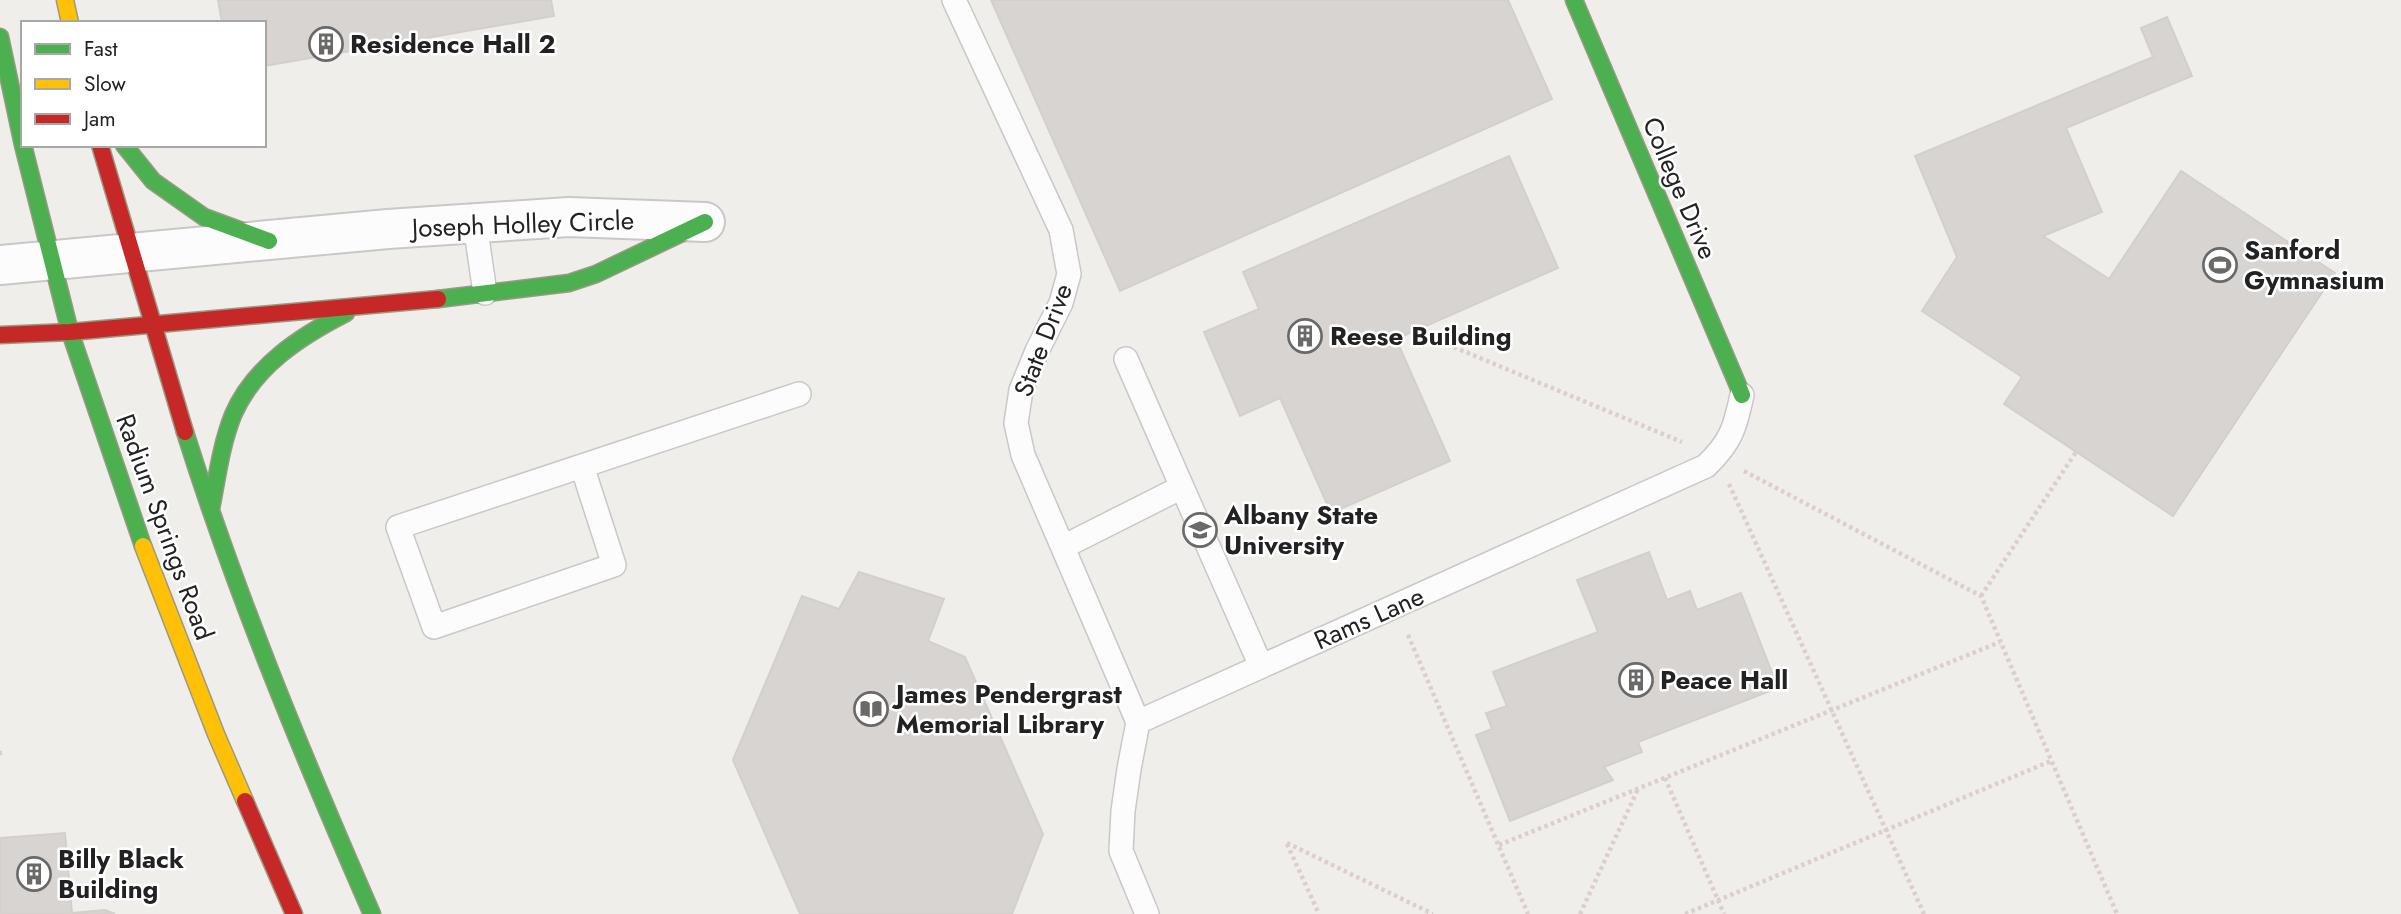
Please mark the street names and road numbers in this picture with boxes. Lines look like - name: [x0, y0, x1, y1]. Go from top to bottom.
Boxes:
- street label: College Drive: [1633, 111, 1727, 265]
- street label: Joseph Holley Circle: [408, 201, 635, 247]
- street label: State Drive: [1004, 278, 1082, 402]
- street label: Radium Springs Road: [106, 409, 224, 645]
- street label: Rams Lane: [1308, 577, 1430, 659]

